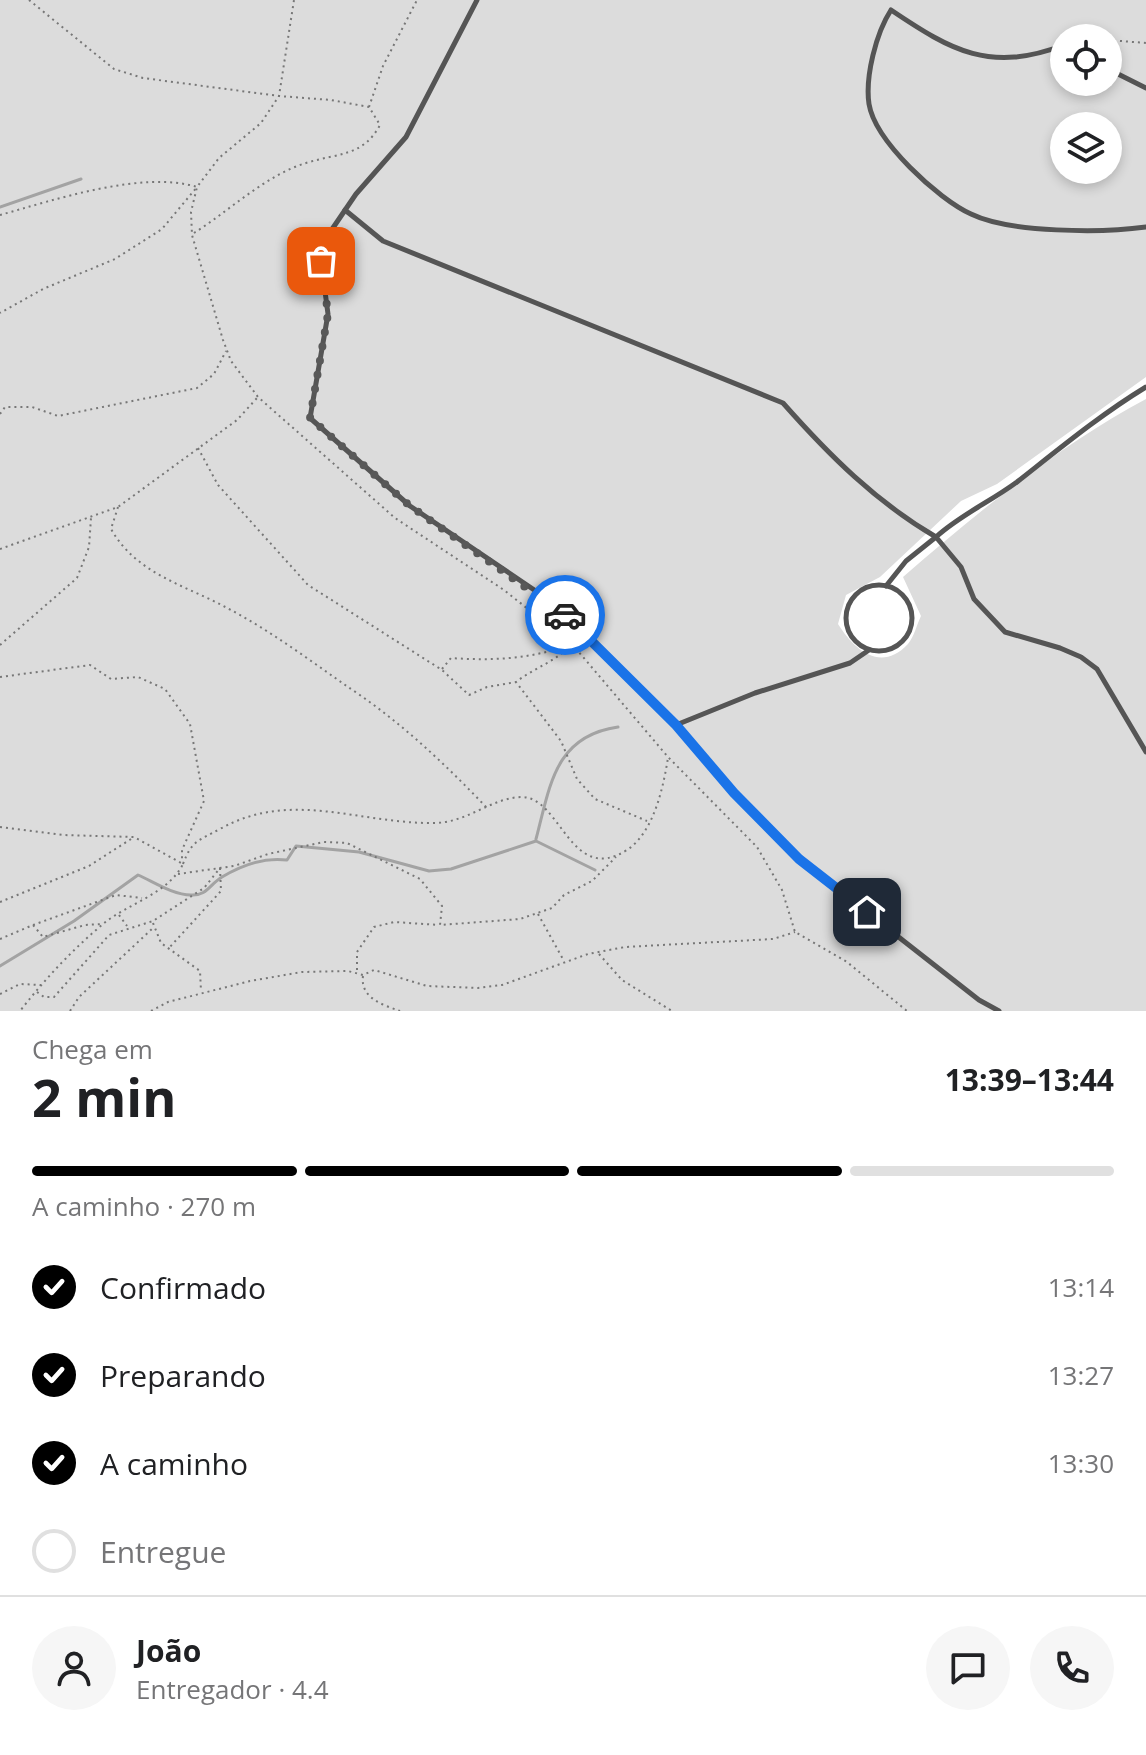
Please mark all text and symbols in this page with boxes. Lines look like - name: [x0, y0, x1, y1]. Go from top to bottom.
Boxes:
- map controls: [1050, 24, 1122, 184]
- button: locate: [1050, 24, 1122, 96]
- button: layers: [1050, 112, 1122, 184]
- pin: [287, 227, 355, 295]
- icon: bag: [299, 239, 343, 283]
- courier: [525, 575, 605, 655]
- icon: car: [543, 593, 587, 637]
- pin: [833, 878, 901, 946]
- icon: home: [845, 890, 889, 934]
- text: Chega em: [32, 1031, 153, 1067]
- text: 13:39–13:44: [945, 1059, 1114, 1100]
- text: 2 min: [32, 1061, 176, 1132]
- text: A caminho · 270 m: [32, 1188, 256, 1224]
- icon: check: [32, 1265, 76, 1309]
- text: Confirmado: [100, 1267, 266, 1308]
- text: 13:14: [1048, 1269, 1114, 1305]
- icon: check: [32, 1353, 76, 1397]
- text: Preparando: [100, 1355, 266, 1396]
- text: 13:27: [1048, 1357, 1114, 1393]
- icon: check: [32, 1441, 76, 1485]
- text: A caminho: [100, 1443, 248, 1484]
- text: 13:30: [1048, 1445, 1114, 1481]
- text: Entregue: [100, 1531, 226, 1572]
- button: person: [32, 1626, 116, 1710]
- button: chat: [926, 1626, 1010, 1710]
- button: phone: [1030, 1626, 1114, 1710]
- text: João: [136, 1630, 201, 1671]
- text: Entregador · 4.4: [136, 1671, 329, 1707]

